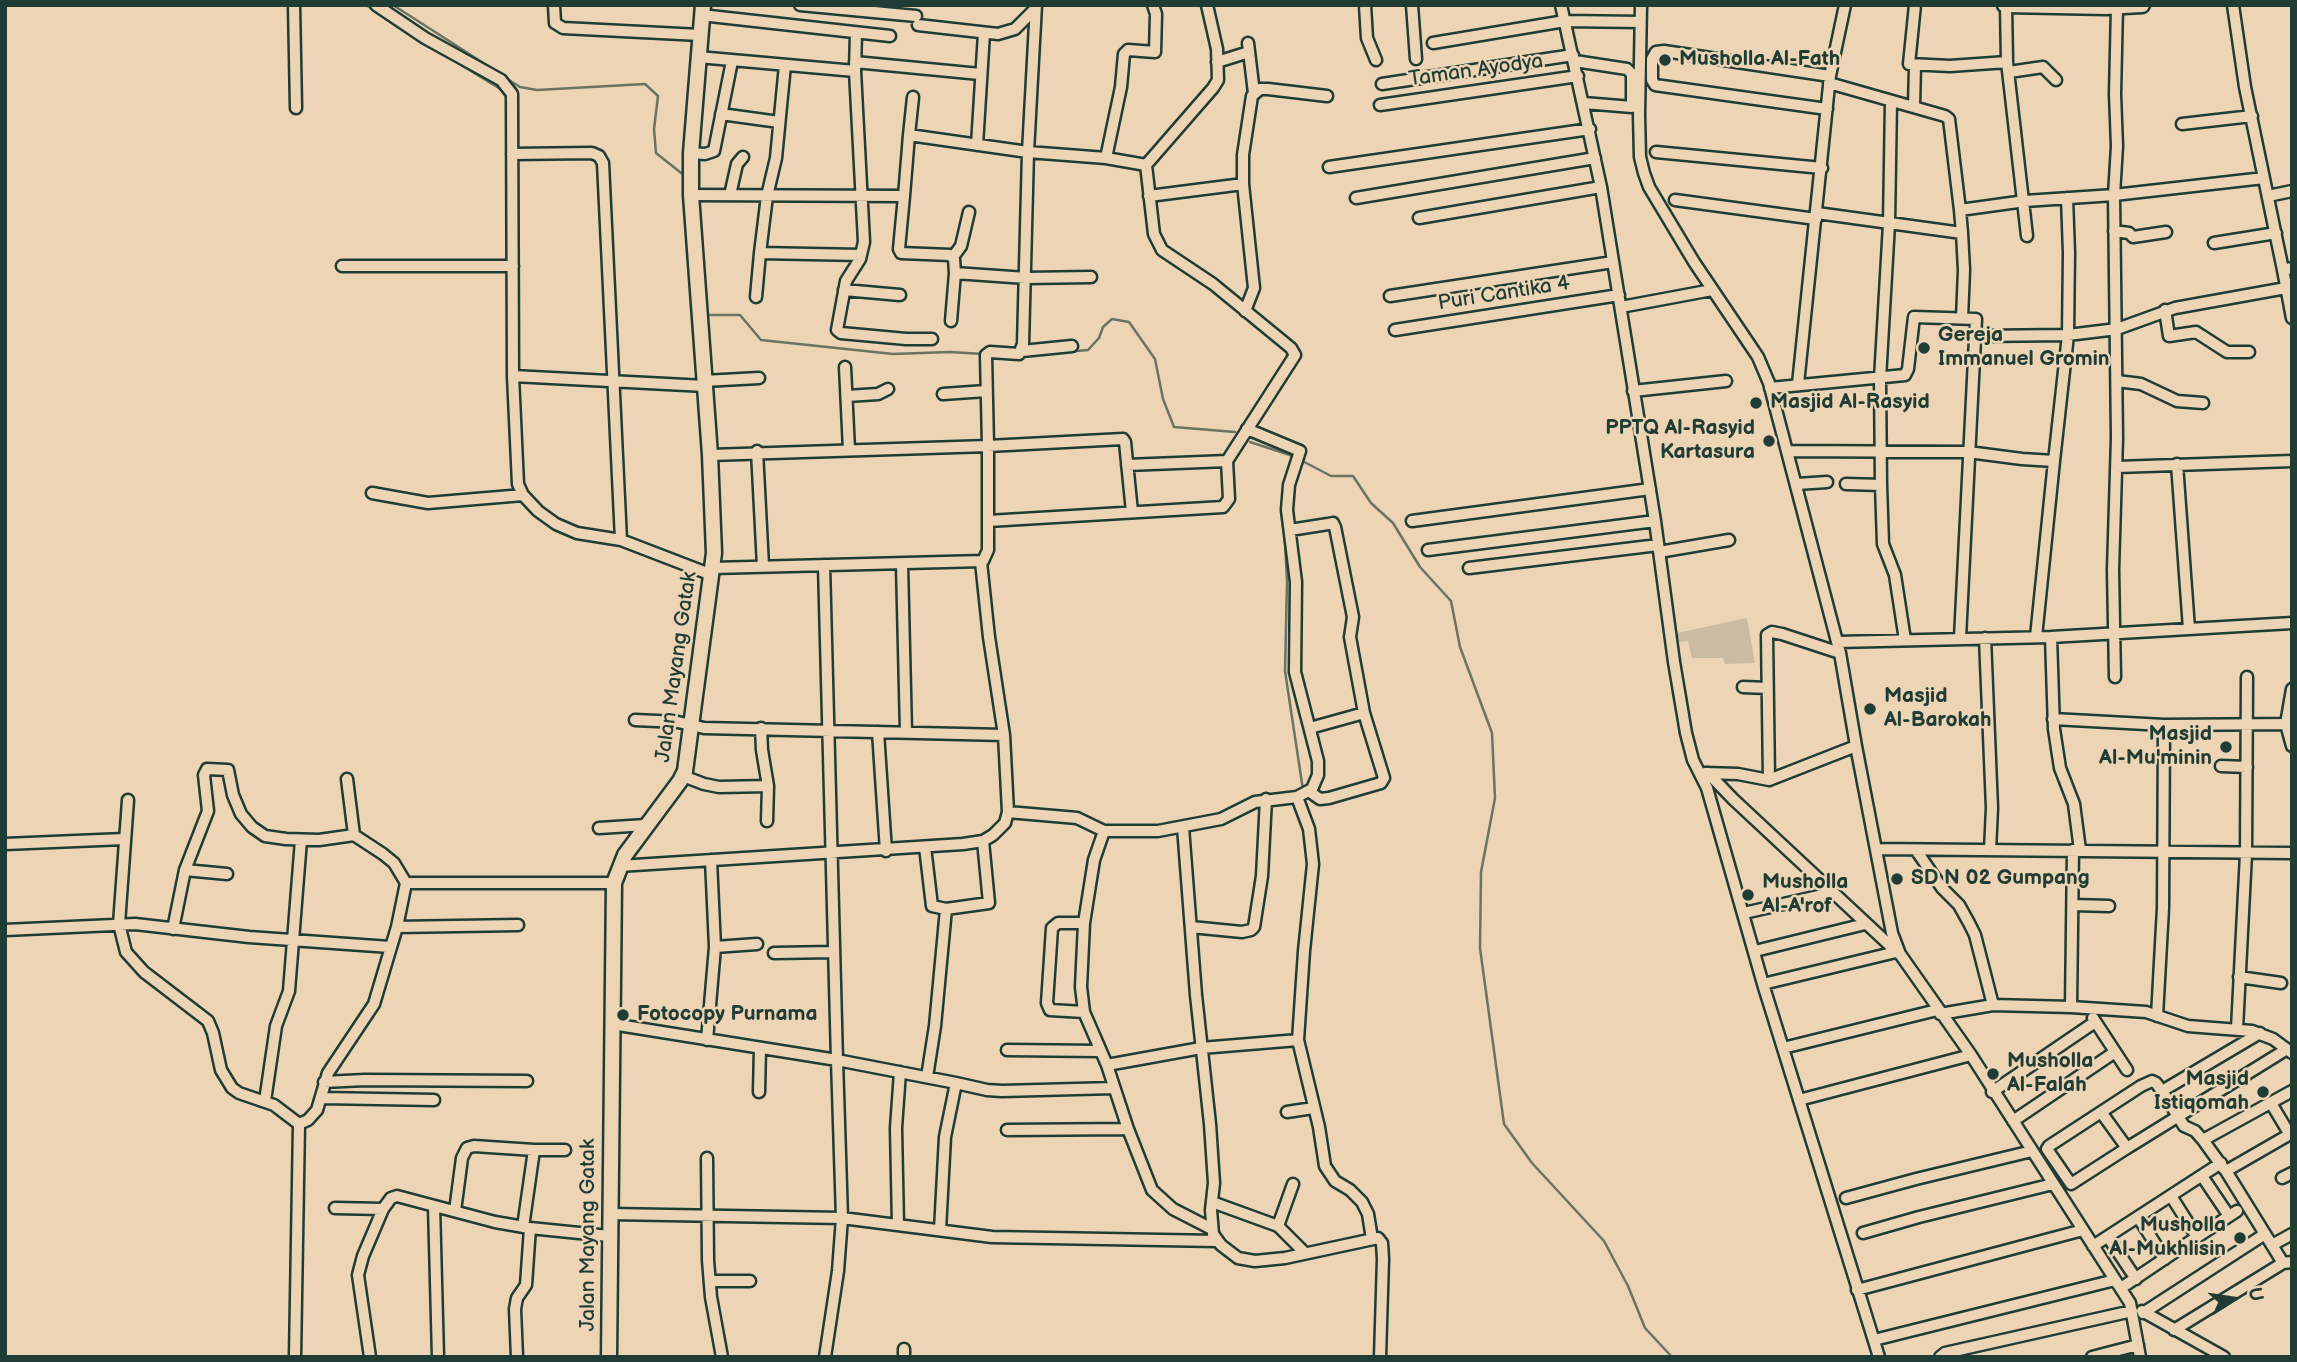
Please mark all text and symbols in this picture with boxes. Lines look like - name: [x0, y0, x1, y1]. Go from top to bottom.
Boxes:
- place label: Musholla Al-Fath: [1679, 47, 1840, 73]
- street label: Taman Ayodya: [1407, 49, 1545, 93]
- marker: Musholla Al-Fath: [1657, 52, 1673, 68]
- street label: Puri Cantika 4: [1436, 271, 1572, 317]
- place label: Gereja Immanuel Gromin: [1938, 323, 2110, 373]
- marker: Gereja Immanuel Gromin: [1916, 340, 1932, 356]
- place label: Masjid Al-Rasyid: [1770, 390, 1930, 416]
- marker: Masjid Al-Rasyid: [1748, 395, 1764, 411]
- place label: PPTQ Al-Rasyid Kartasura: [1605, 416, 1755, 466]
- marker: PPTQ Al-Rasyid Kartasura: [1761, 433, 1777, 449]
- street label: Jalan Mayang Gatak: [651, 570, 703, 764]
- place label: Masjid Al-Barokah: [1884, 684, 1991, 734]
- marker: Masjid Al-Barokah: [1862, 701, 1878, 717]
- place label: Masjid Al-Mu'minin: [2099, 722, 2212, 772]
- marker: Masjid Al-Mu'minin: [2218, 739, 2234, 755]
- place label: SD N 02 Gumpang: [1911, 866, 2090, 892]
- place label: Musholla Al-A'rof: [1762, 870, 1848, 920]
- marker: SD N 02 Gumpang: [1889, 871, 1905, 887]
- marker: Musholla Al-A'rof: [1740, 887, 1756, 903]
- place label: Fotocopy Purnama: [637, 1002, 818, 1028]
- marker: Fotocopy Purnama: [615, 1007, 631, 1023]
- place label: Musholla Al-Falah: [2007, 1049, 2093, 1099]
- marker: Musholla Al-Falah: [1985, 1066, 2001, 1082]
- place label: Masjid Istiqomah: [2154, 1067, 2249, 1117]
- marker: Masjid Istiqomah: [2255, 1084, 2271, 1100]
- street label: Jalan Mayang Gatak: [576, 1139, 602, 1331]
- place label: Musholla Al-Mukhlisin: [2109, 1213, 2226, 1263]
- marker: Musholla Al-Mukhlisin: [2232, 1230, 2248, 1246]
- north arrow: [2199, 1264, 2269, 1334]
- text: U: [2242, 1286, 2268, 1304]

